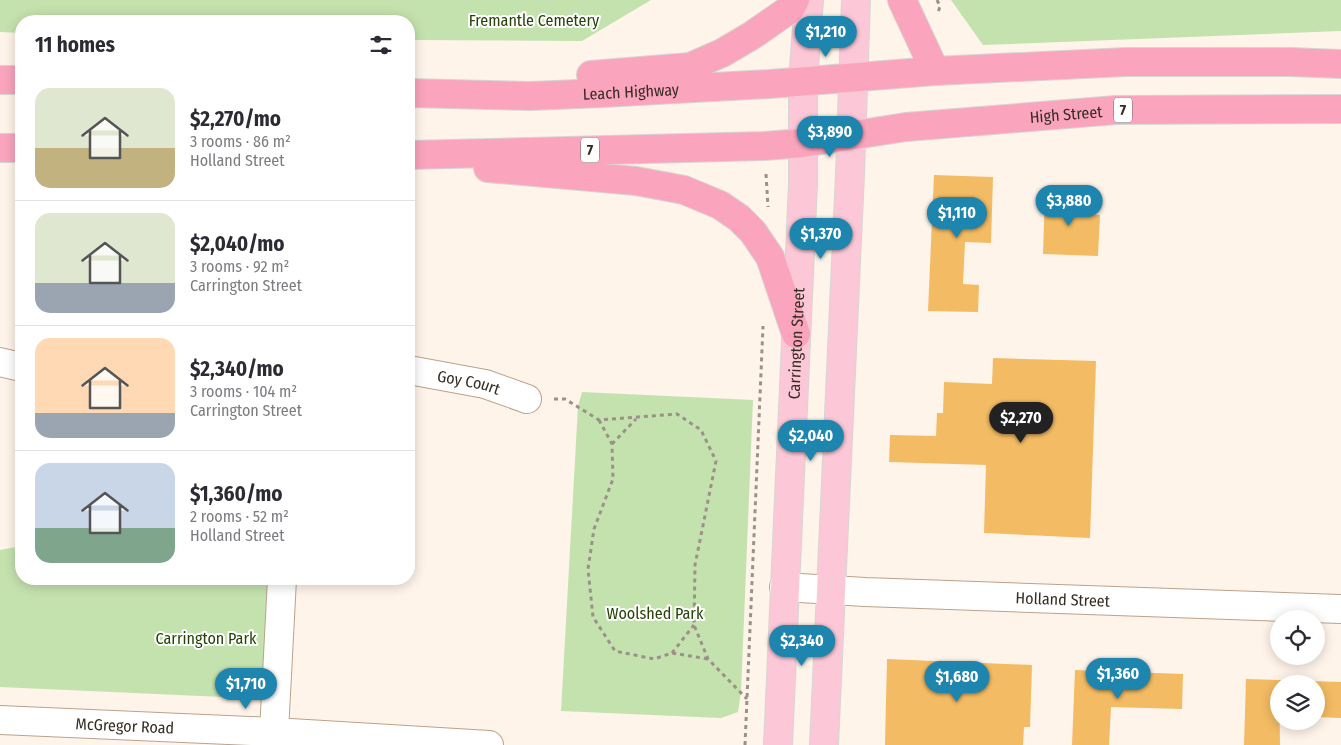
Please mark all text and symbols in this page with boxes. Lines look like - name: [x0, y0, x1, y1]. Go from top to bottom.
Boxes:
- park label: Fremantle Cemetery: [469, 11, 600, 30]
- pin: $1,210: [785, 15, 867, 58]
- text: $1,210: [806, 22, 846, 41]
- icon: filters: [367, 31, 395, 59]
- text: 11 homes: [35, 32, 115, 58]
- street label: Leach Highway: [582, 80, 680, 104]
- road number: 7: [1114, 98, 1132, 122]
- street label: High Street: [1029, 102, 1104, 127]
- text: $2,270/mo: [190, 106, 281, 132]
- icon: home: [75, 108, 135, 168]
- pin: $3,890: [789, 116, 871, 158]
- text: $3,890: [808, 122, 852, 141]
- text: 3 rooms · 86 m²: [190, 132, 291, 151]
- road number: 7: [581, 138, 599, 162]
- text: Holland Street: [190, 151, 284, 170]
- pin: $3,880: [1028, 184, 1110, 227]
- text: $3,880: [1047, 191, 1091, 210]
- pin: $1,110: [916, 196, 998, 239]
- text: $1,110: [938, 203, 976, 222]
- pin: $1,370: [780, 218, 862, 260]
- text: $1,370: [801, 224, 841, 243]
- text: $2,040/mo: [190, 231, 285, 257]
- icon: home: [75, 233, 135, 293]
- text: 3 rooms · 92 m²: [190, 257, 289, 276]
- text: Carrington Street: [190, 276, 302, 295]
- street label: Carrington Street: [784, 286, 808, 400]
- text: $2,340/mo: [190, 356, 284, 382]
- icon: home: [75, 358, 135, 418]
- street label: Goy Court: [436, 366, 503, 399]
- text: 3 rooms · 104 m²: [190, 382, 297, 401]
- text: Carrington Street: [190, 401, 302, 420]
- pin: $2,270: [980, 402, 1062, 444]
- text: $2,270: [1000, 408, 1042, 427]
- pin: $2,040: [770, 420, 852, 462]
- text: $2,040: [789, 426, 833, 445]
- text: $1,360/mo: [190, 481, 282, 507]
- icon: home: [75, 483, 135, 543]
- text: 2 rooms · 52 m²: [190, 507, 289, 526]
- text: Holland Street: [190, 526, 284, 545]
- street label: Holland Street: [1015, 588, 1111, 611]
- park label: Woolshed Park: [607, 604, 704, 623]
- map controls: [1270, 610, 1325, 730]
- button: locate: [1270, 610, 1325, 665]
- pin: $2,340: [761, 624, 843, 667]
- park label: Carrington Park: [156, 629, 257, 648]
- text: $2,340: [780, 631, 824, 650]
- pin: $1,360: [1077, 658, 1159, 700]
- pin: $1,680: [916, 660, 998, 703]
- text: $1,360: [1097, 664, 1139, 683]
- text: $1,680: [935, 667, 979, 686]
- pin: $1,710: [205, 668, 287, 710]
- text: $1,710: [226, 674, 266, 693]
- button: layers: [1270, 675, 1325, 730]
- street label: McGregor Road: [75, 714, 175, 738]

